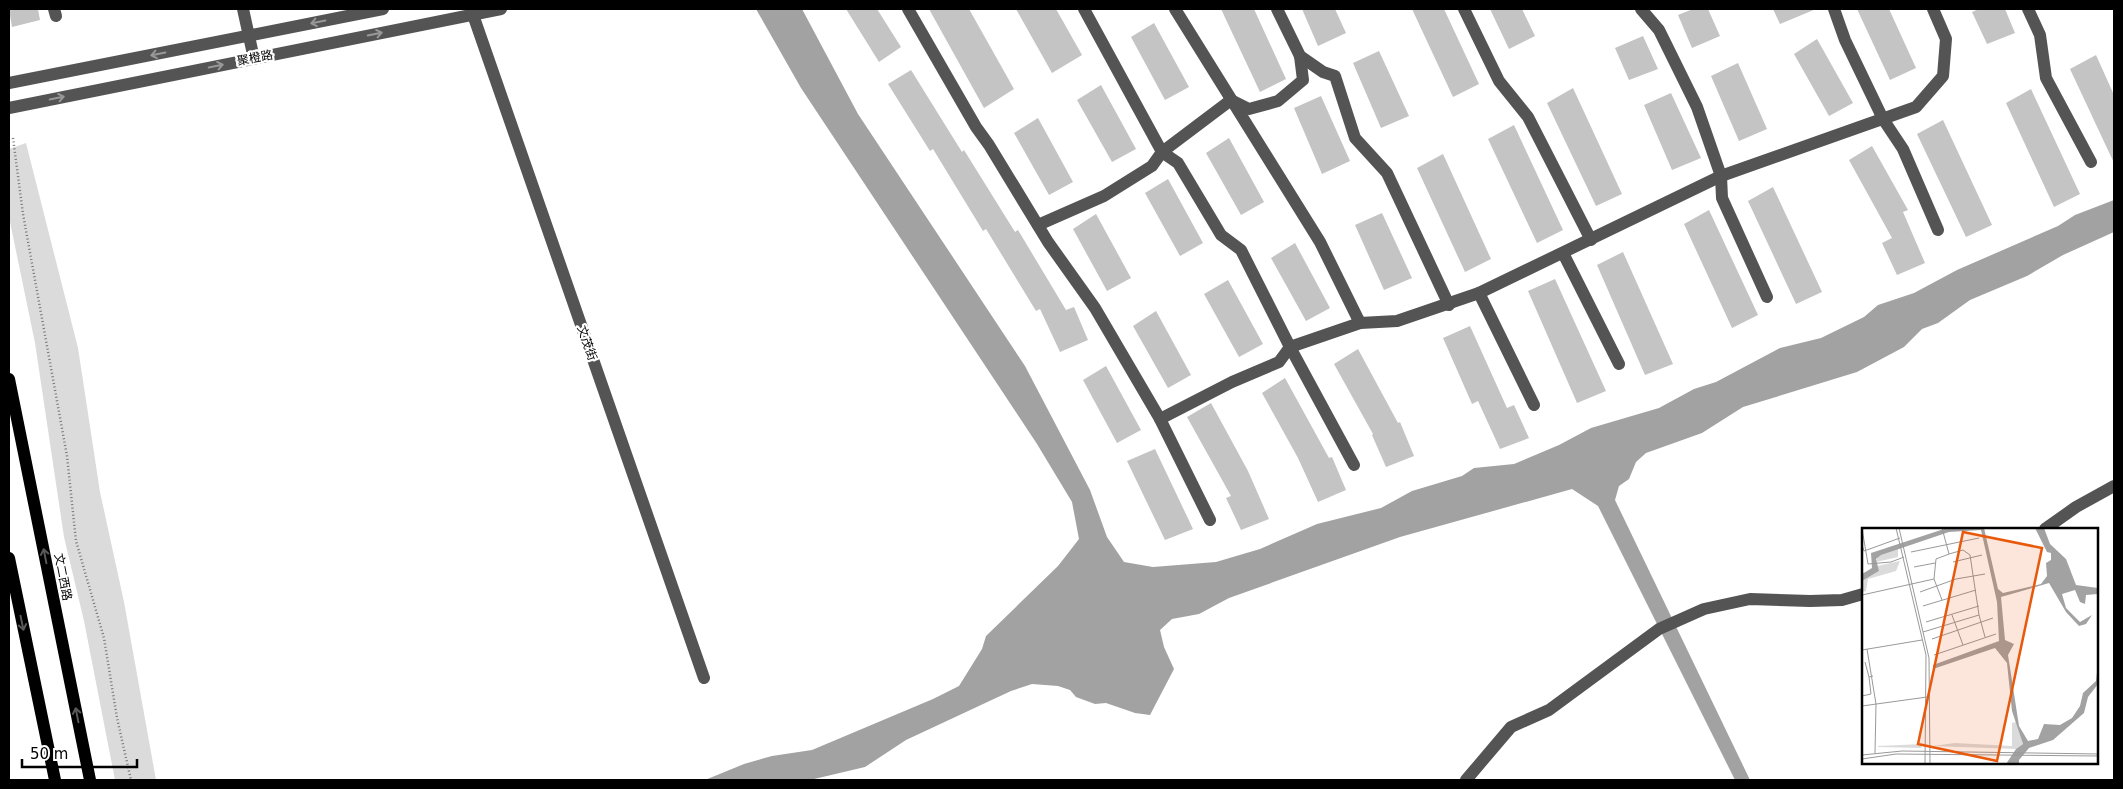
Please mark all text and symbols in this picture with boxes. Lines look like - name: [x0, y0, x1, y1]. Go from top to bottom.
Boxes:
- one-way arrow: [310, 17, 326, 27]
- one-way arrow: [367, 29, 383, 38]
- street label: 聚橙路: [236, 48, 274, 68]
- one-way arrow: [151, 49, 167, 59]
- one-way arrow: [207, 61, 223, 70]
- one-way arrow: [48, 93, 64, 102]
- street label: 文茂街: [575, 324, 599, 362]
- inset map: [1862, 528, 2098, 764]
- one-way arrow: [39, 548, 49, 564]
- street label: 文二西路: [52, 552, 74, 602]
- one-way arrow: [18, 614, 27, 630]
- one-way arrow: [72, 708, 81, 724]
- scale bar: [22, 736, 138, 768]
- text: 50 m: [30, 745, 68, 763]

